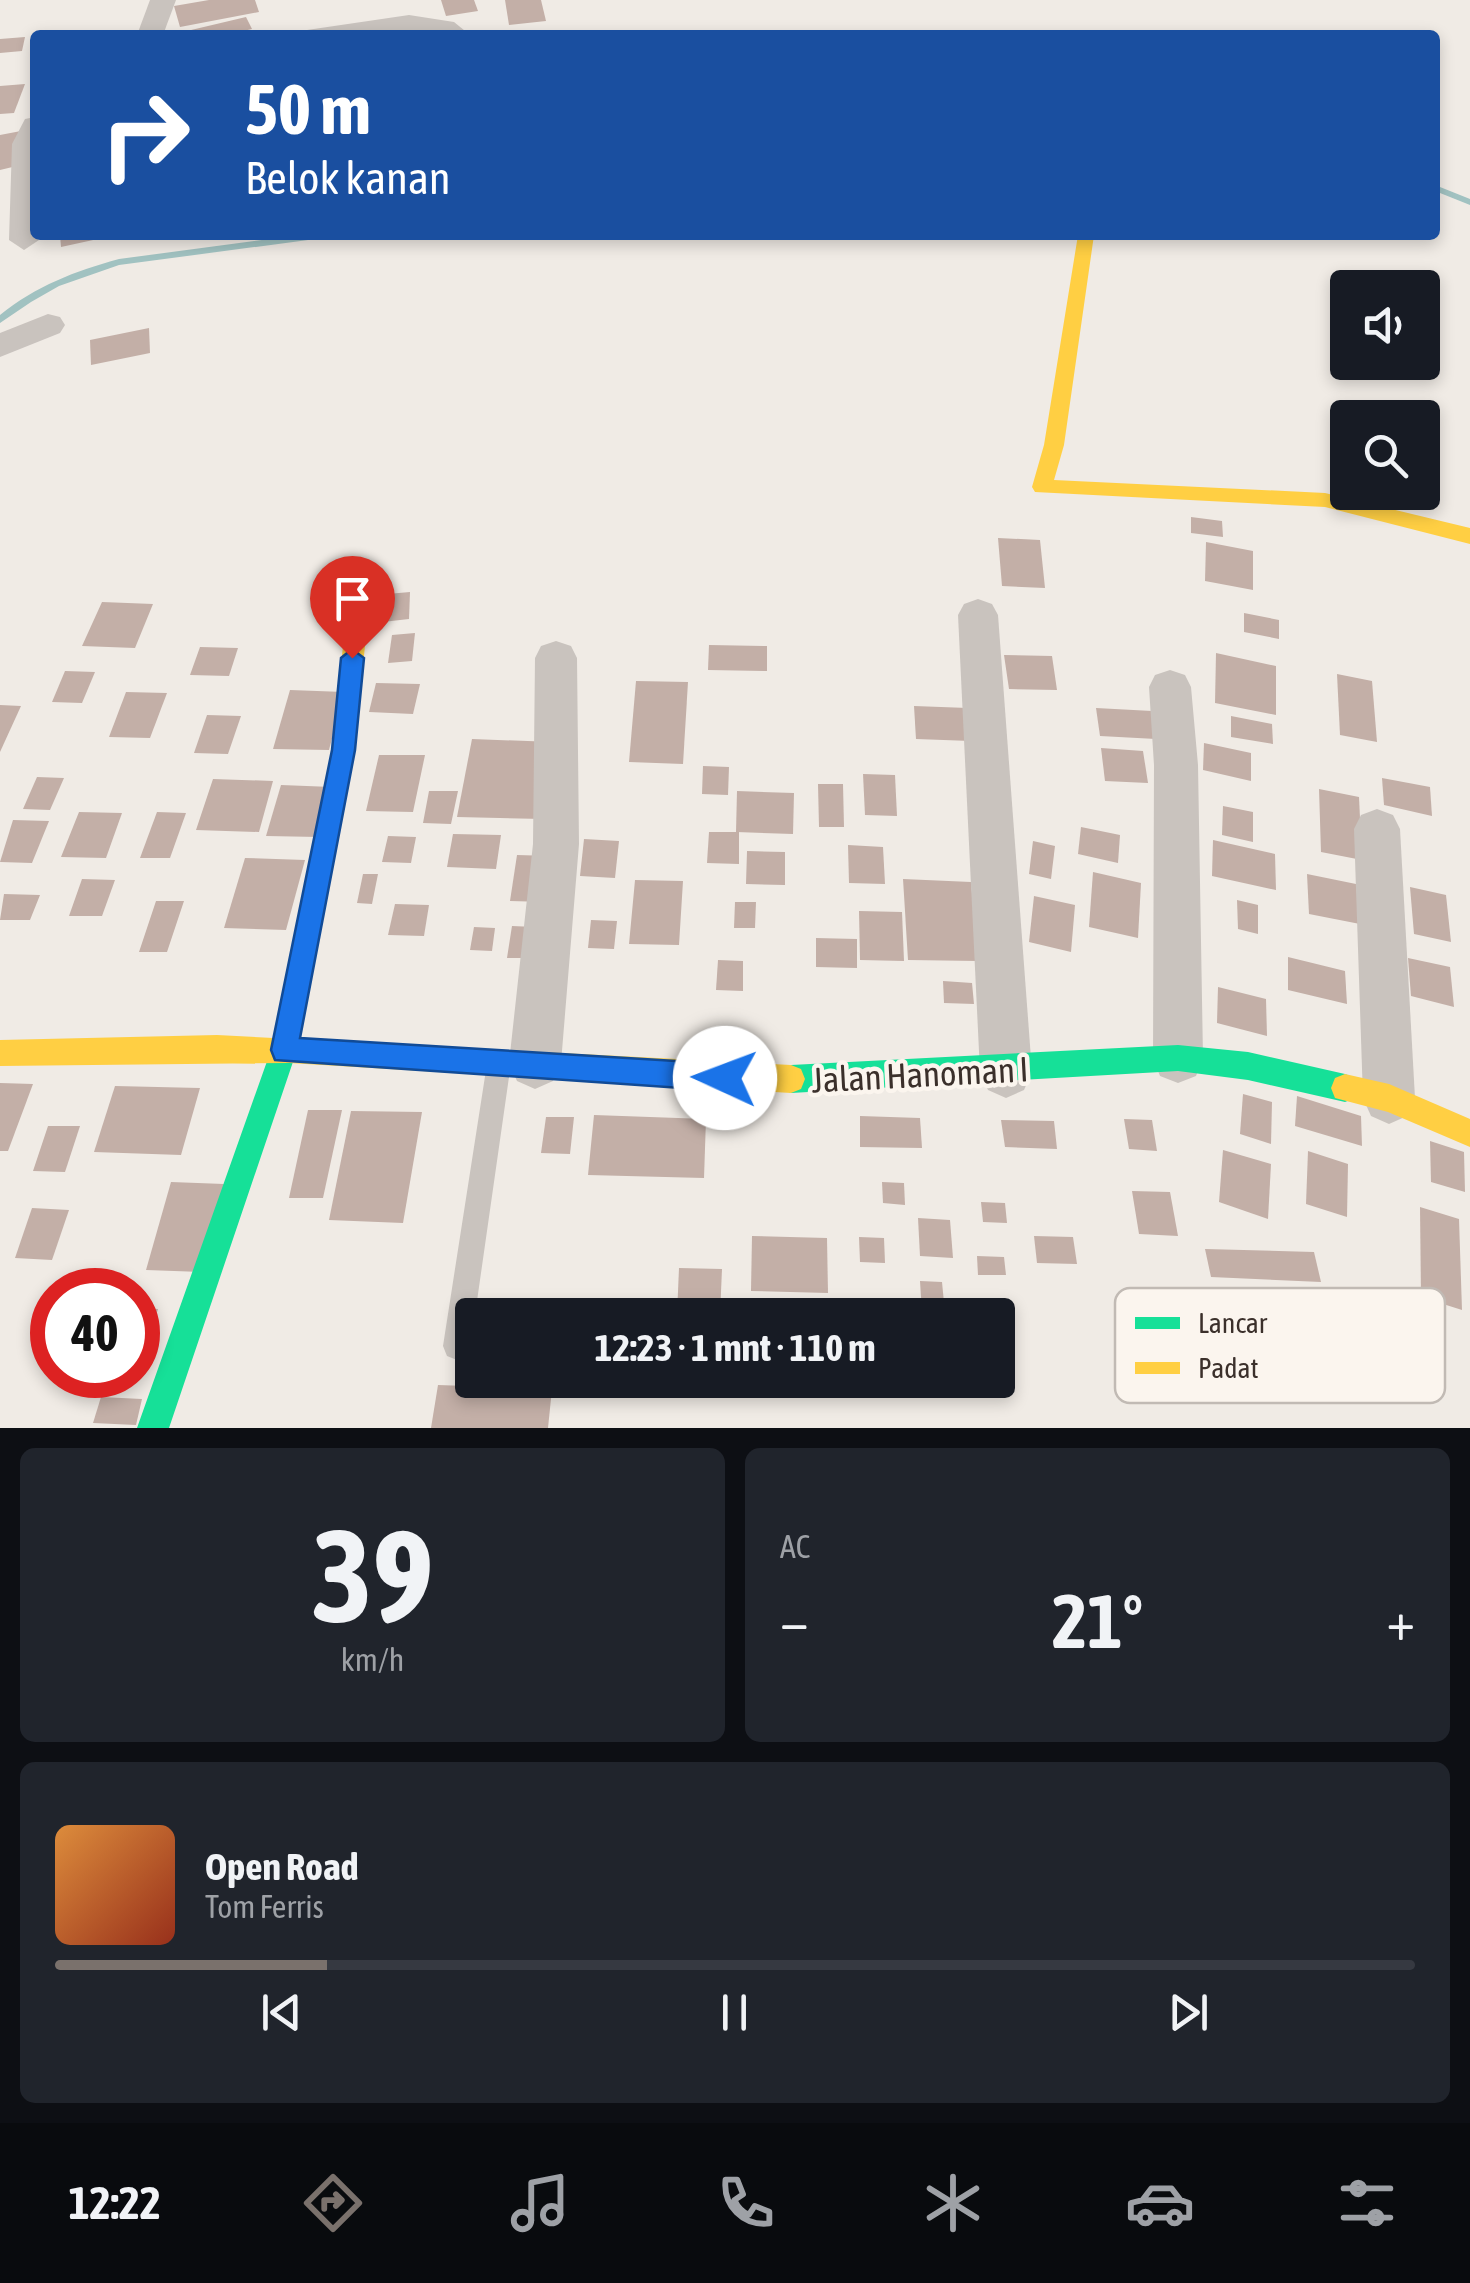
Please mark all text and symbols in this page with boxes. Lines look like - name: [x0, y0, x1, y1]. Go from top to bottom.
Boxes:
- text: 50 m: [245, 69, 371, 149]
- icon: right: [80, 70, 210, 200]
- text: Belok kanan: [245, 152, 451, 204]
- map controls: [1330, 270, 1440, 510]
- button: sound: [1330, 270, 1440, 380]
- button: search: [1330, 400, 1440, 510]
- pin: [310, 556, 395, 659]
- icon: arrive: [325, 571, 380, 626]
- position arrow: [673, 1026, 777, 1130]
- street label: Jalan Hanoman I: [811, 1048, 1029, 1100]
- speed limit sign: 40: [30, 1268, 160, 1398]
- legend: [1115, 1288, 1445, 1403]
- text: Lancar: [1198, 1307, 1268, 1339]
- text: 12:23 · 1 mnt · 110 m: [594, 1326, 876, 1369]
- text: Padat: [1198, 1352, 1259, 1384]
- text: 39: [311, 1501, 434, 1650]
- text: AC: [780, 1528, 810, 1565]
- text: 21°: [1052, 1578, 1143, 1664]
- text: −: [780, 1589, 809, 1652]
- text: +: [1386, 1589, 1415, 1652]
- text: km/h: [341, 1641, 404, 1678]
- text: Open Road: [205, 1845, 359, 1888]
- text: Tom Ferris: [205, 1888, 324, 1925]
- icon: previous: [254, 1985, 309, 2040]
- icon: pause: [707, 1985, 762, 2040]
- icon: next: [1161, 1985, 1216, 2040]
- icon: directions: [298, 2168, 368, 2238]
- icon: music: [505, 2168, 575, 2238]
- icon: phone: [711, 2168, 781, 2238]
- icon: climate: [918, 2168, 988, 2238]
- icon: car: [1125, 2168, 1195, 2238]
- icon: filters: [1332, 2168, 1402, 2238]
- text: 12:22: [68, 2177, 161, 2229]

